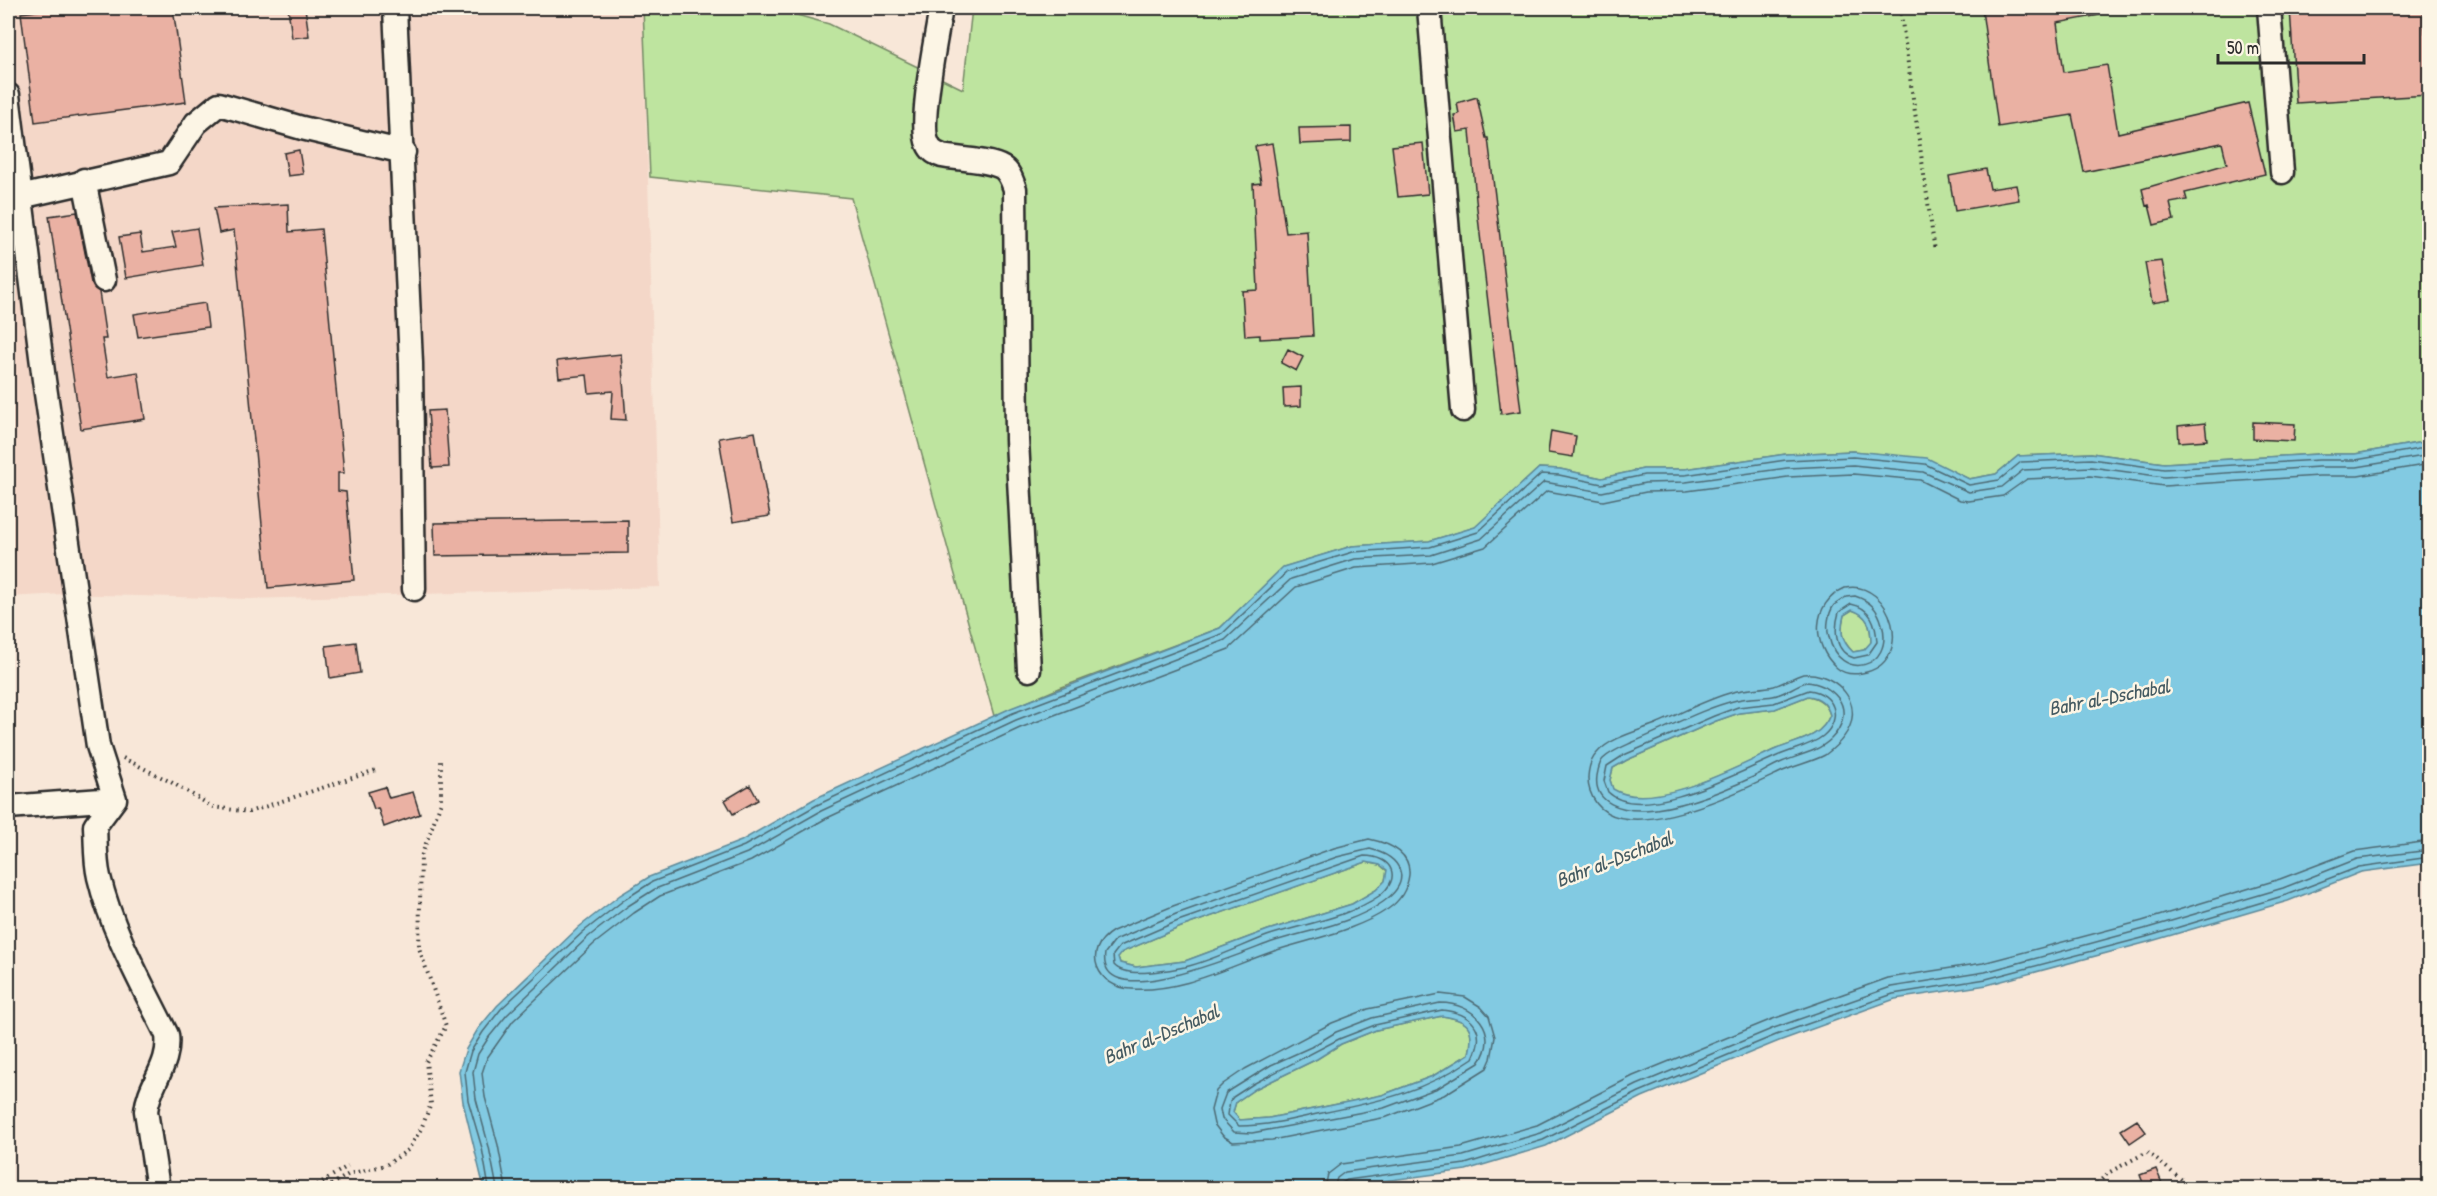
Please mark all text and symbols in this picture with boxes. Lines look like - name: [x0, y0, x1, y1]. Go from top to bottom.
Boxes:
- scale bar: [2218, 27, 2364, 65]
- text: 50 m: [2227, 35, 2259, 60]
- water label: Bahr al-Dschabal: [2046, 671, 2173, 721]
- water label: Bahr al-Dschabal: [1552, 823, 1677, 893]
- water label: Bahr al-Dschabal: [1099, 997, 1224, 1070]

